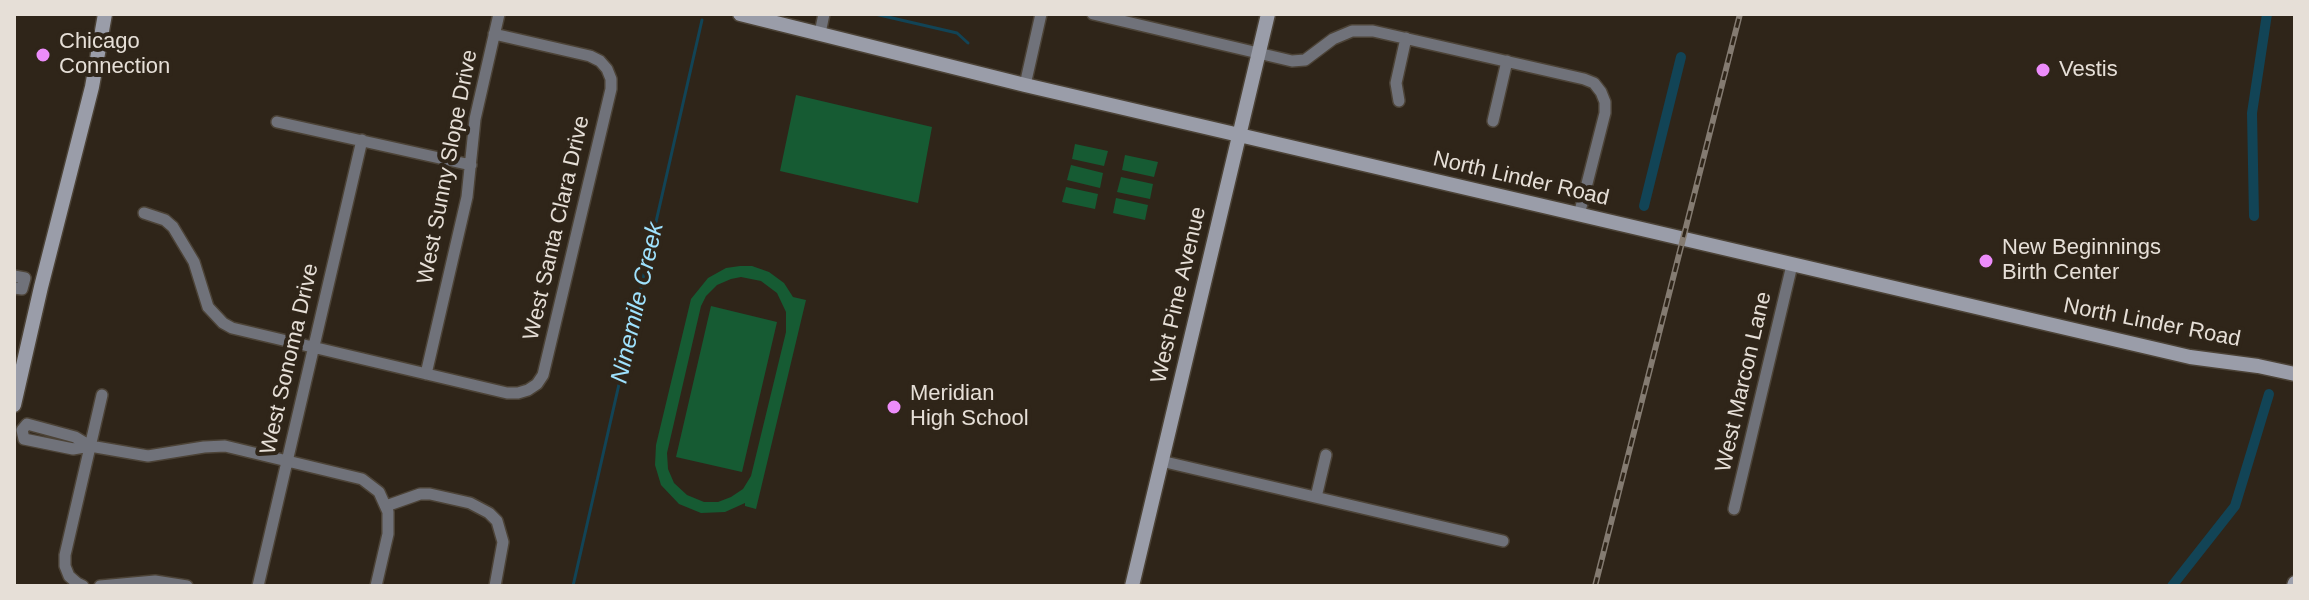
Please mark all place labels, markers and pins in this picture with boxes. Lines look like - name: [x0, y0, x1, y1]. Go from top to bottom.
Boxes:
- place label: Chicago Connection: [59, 29, 170, 80]
- marker: Chicago Connection: [34, 46, 52, 64]
- place label: Vestis: [2059, 57, 2118, 83]
- marker: Vestis: [2034, 61, 2052, 79]
- place label: New Beginnings Birth Center: [2002, 235, 2161, 286]
- marker: New Beginnings Birth Center: [1977, 252, 1995, 270]
- place label: Meridian High School: [910, 381, 1029, 432]
- marker: Meridian High School: [885, 398, 903, 416]

